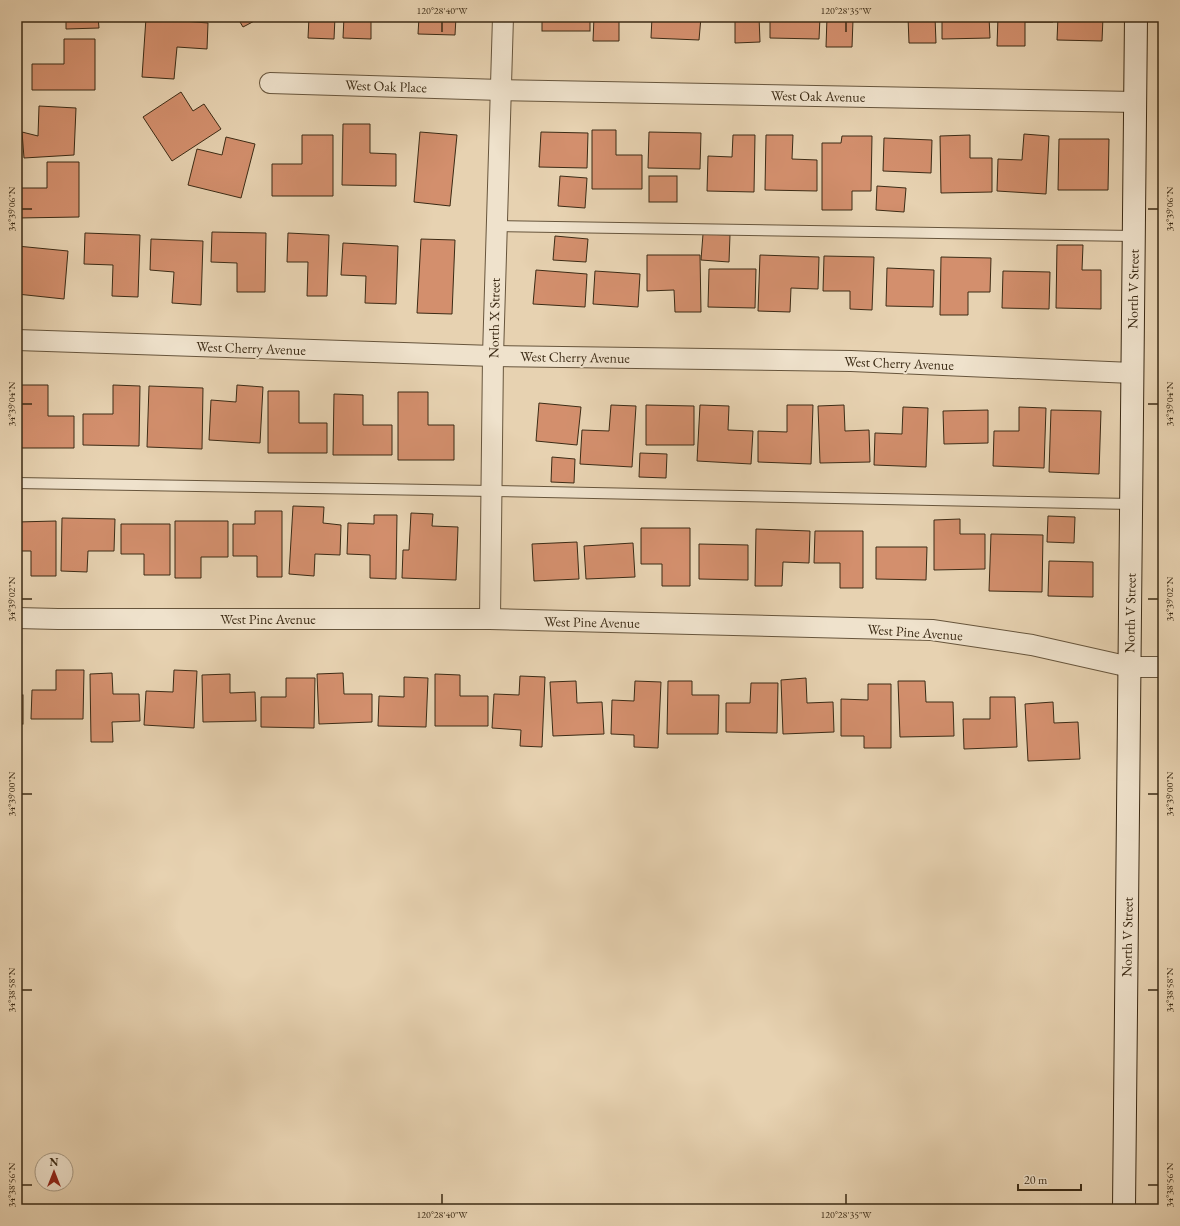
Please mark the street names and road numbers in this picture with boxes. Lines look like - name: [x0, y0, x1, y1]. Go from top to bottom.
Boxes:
- street label: West Oak Place: [345, 76, 428, 96]
- street label: West Oak Avenue: [771, 86, 866, 106]
- street label: North V Street: [1123, 248, 1143, 329]
- street label: North X Street: [484, 277, 504, 358]
- street label: West Cherry Avenue: [196, 337, 307, 359]
- street label: West Cherry Avenue: [520, 347, 631, 367]
- street label: West Cherry Avenue: [844, 352, 955, 374]
- street label: North V Street: [1120, 572, 1140, 653]
- street label: West Pine Avenue: [220, 610, 316, 628]
- street label: West Pine Avenue: [544, 612, 640, 632]
- street label: West Pine Avenue: [867, 620, 964, 644]
- street label: North V Street: [1117, 896, 1137, 977]

